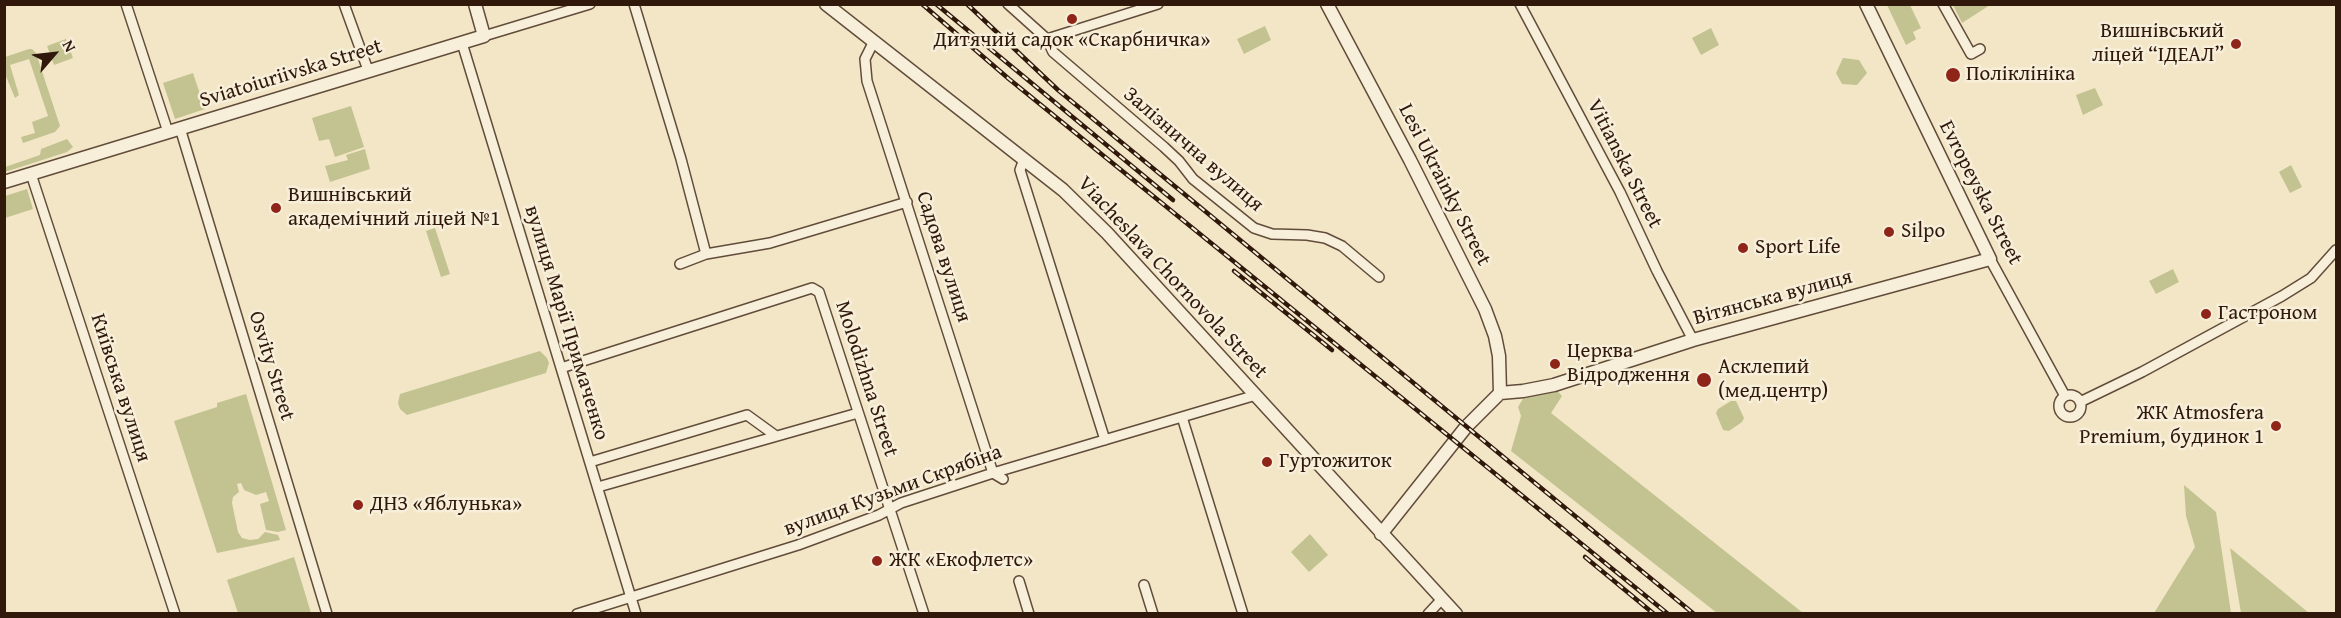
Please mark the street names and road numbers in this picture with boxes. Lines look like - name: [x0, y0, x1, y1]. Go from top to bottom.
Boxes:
- street label: Sviatoiuriivska Street: [197, 34, 385, 114]
- street label: Залізнична вулиця: [1118, 82, 1268, 218]
- street label: Vitianska Street: [1581, 95, 1667, 233]
- street label: Lesi Ukrainky Street: [1392, 100, 1496, 270]
- street label: Evropeyska Street: [1933, 117, 2027, 269]
- street label: Viacheslava Chornovola Street: [1072, 172, 1272, 384]
- street label: Садова вулиця: [910, 188, 976, 326]
- street label: вулиця Марії Примаченко: [518, 203, 614, 443]
- street label: Вітянська вулиця: [1691, 265, 1855, 331]
- street label: Molodizhna Street: [829, 298, 903, 460]
- street label: Osvity Street: [242, 308, 300, 424]
- street label: Київська вулиця: [84, 311, 156, 465]
- street label: вулиця Кузьми Скрябіна: [781, 440, 1005, 542]

